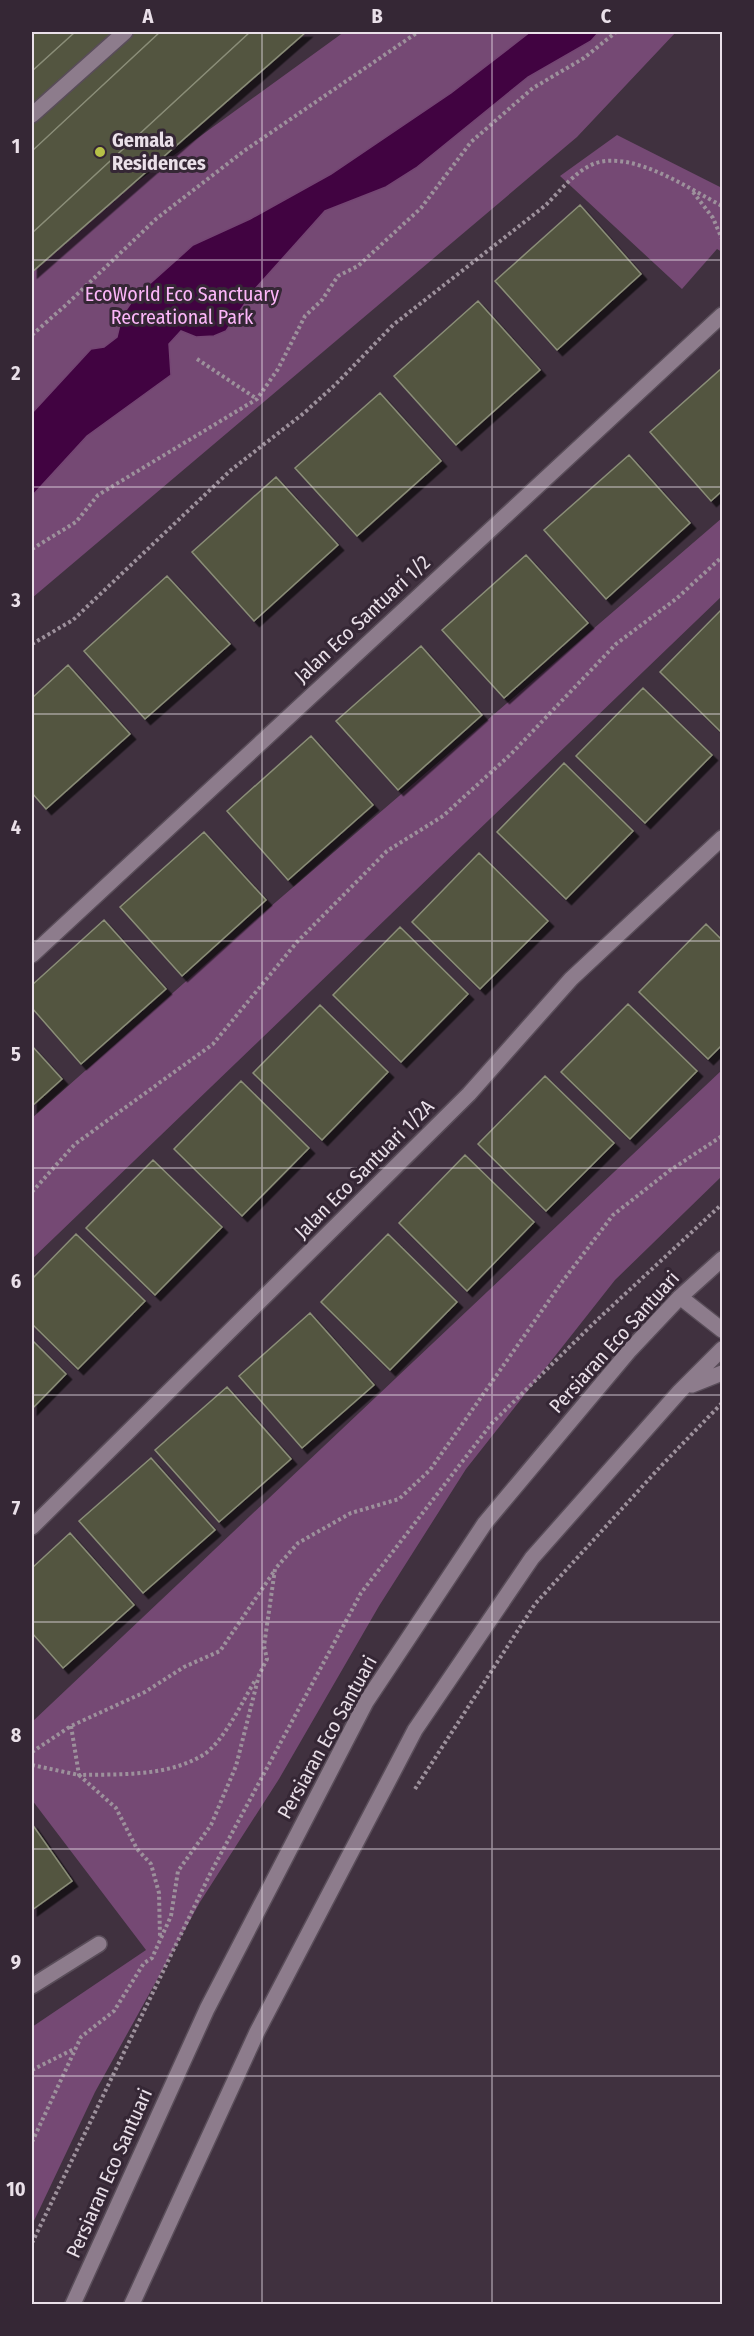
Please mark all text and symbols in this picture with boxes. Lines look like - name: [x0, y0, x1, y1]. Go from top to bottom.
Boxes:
- text: A: [142, 4, 155, 28]
- text: B: [371, 4, 383, 28]
- text: C: [601, 4, 612, 28]
- place label: Gemala Residences: [112, 128, 206, 175]
- text: 1: [12, 134, 20, 158]
- marker: Gemala Residences: [93, 145, 107, 159]
- park label: EcoWorld Eco Sanctuary Recreational Park: [85, 282, 279, 329]
- text: 2: [10, 361, 21, 385]
- street label: Jalan Eco Santuari 1/2: [289, 550, 435, 688]
- text: 3: [10, 588, 21, 612]
- text: 4: [11, 815, 21, 839]
- text: 5: [11, 1042, 21, 1066]
- street label: Jalan Eco Santuari 1/2A: [289, 1094, 439, 1244]
- street label: Persiaran Eco Santuari: [544, 1266, 684, 1418]
- text: 6: [11, 1269, 21, 1293]
- text: 7: [12, 1496, 21, 1520]
- street label: Persiaran Eco Santuari: [272, 1651, 382, 1823]
- text: 8: [11, 1723, 22, 1747]
- text: 9: [11, 1950, 21, 1974]
- street label: Persiaran Eco Santuari: [61, 2085, 157, 2261]
- text: 10: [6, 2177, 26, 2201]

